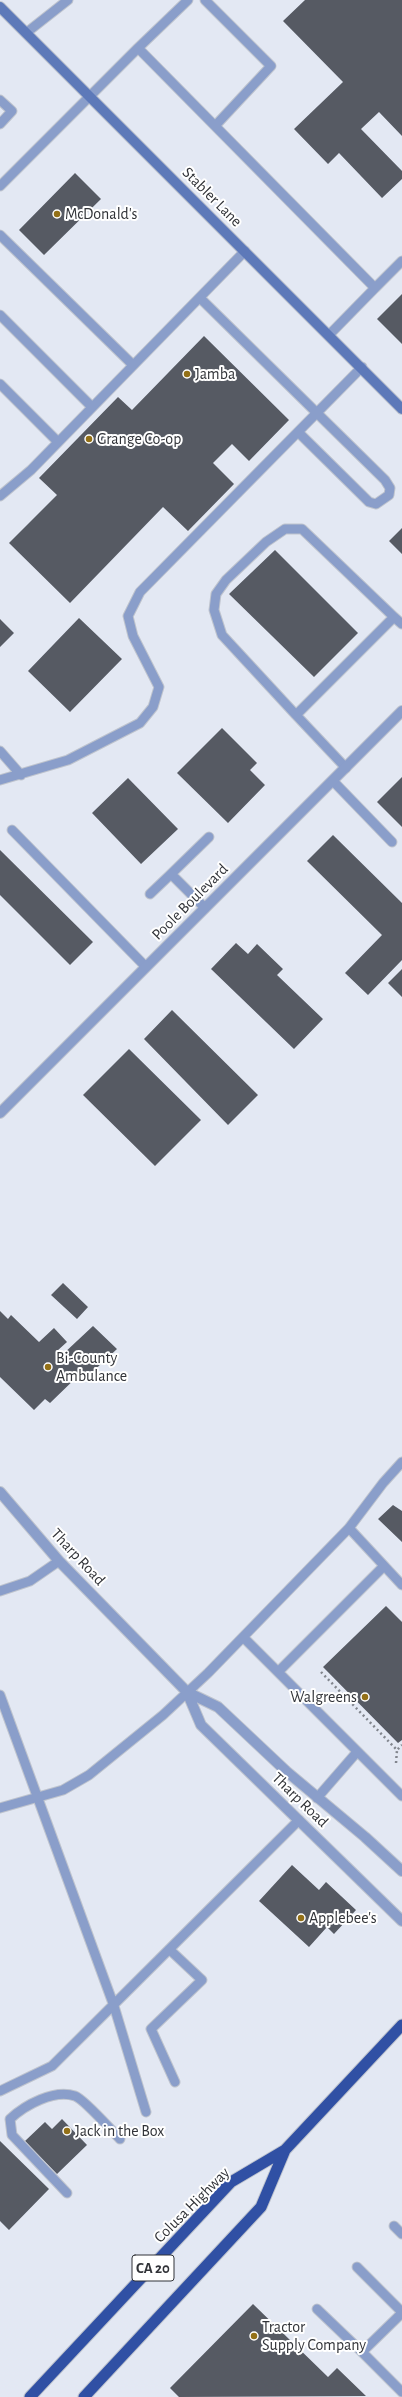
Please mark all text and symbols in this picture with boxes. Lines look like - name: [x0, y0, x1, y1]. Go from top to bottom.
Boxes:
- street label: Stabler Lane: [178, 163, 246, 231]
- place label: McDonald's: [65, 204, 137, 224]
- marker: McDonald's: [52, 209, 62, 219]
- place label: Jamba: [195, 364, 235, 384]
- marker: Jamba: [182, 369, 192, 379]
- place label: Grange Co-op: [97, 429, 181, 449]
- marker: Grange Co-op: [84, 434, 94, 444]
- street label: Poole Boulevard: [148, 860, 232, 944]
- place label: Bi-County Ambulance: [56, 1348, 127, 1386]
- marker: Bi-County Ambulance: [43, 1362, 53, 1372]
- street label: Tharp Road: [47, 1524, 109, 1590]
- place label: Walgreens: [290, 1687, 357, 1707]
- marker: Walgreens: [360, 1692, 370, 1702]
- street label: Tharp Road: [268, 1768, 332, 1832]
- place label: Applebee's: [309, 1908, 377, 1928]
- marker: Applebee's: [296, 1913, 306, 1923]
- place label: Jack in the Box: [75, 2121, 164, 2141]
- marker: Jack in the Box: [62, 2126, 72, 2136]
- street label: Colusa Highway: [150, 2163, 234, 2247]
- road number: CA 20: [132, 2255, 174, 2281]
- place label: Tractor Supply Company: [262, 2317, 366, 2355]
- marker: Tractor Supply Company: [249, 2331, 259, 2341]

